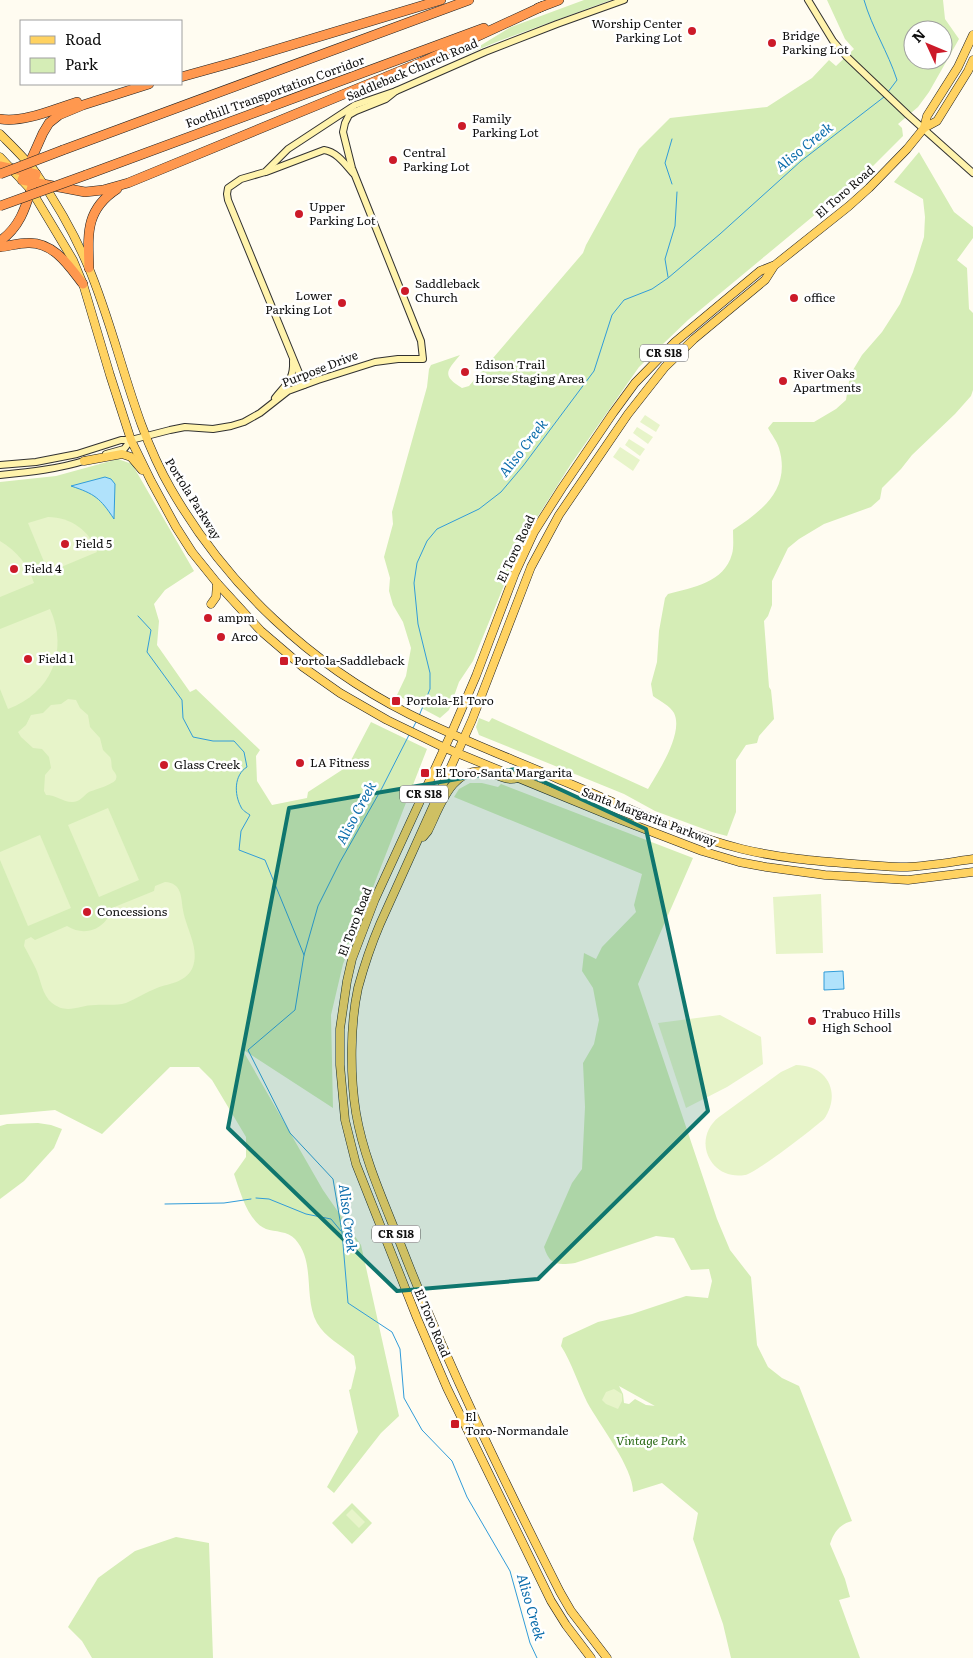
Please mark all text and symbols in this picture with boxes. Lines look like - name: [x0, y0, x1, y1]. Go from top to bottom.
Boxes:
- place label: Worship Center Parking Lot: [592, 14, 682, 46]
- legend: [20, 20, 182, 85]
- north arrow: [903, 20, 953, 70]
- text: N: [907, 24, 929, 46]
- marker: Worship Center Parking Lot: [686, 25, 698, 37]
- place label: Bridge Parking Lot: [782, 26, 849, 58]
- text: Road: [65, 27, 101, 50]
- street label: Saddleback Church Road: [343, 33, 481, 105]
- marker: Bridge Parking Lot: [766, 37, 778, 49]
- street label: Foothill Transportation Corridor: [183, 50, 367, 132]
- text: Park: [65, 52, 99, 75]
- place label: Family Parking Lot: [472, 109, 539, 141]
- water label: Aliso Creek: [770, 117, 837, 176]
- marker: Family Parking Lot: [456, 120, 468, 132]
- place label: Central Parking Lot: [403, 143, 470, 175]
- marker: Central Parking Lot: [387, 154, 399, 166]
- street label: El Toro Road: [811, 160, 878, 222]
- place label: Upper Parking Lot: [309, 197, 376, 229]
- marker: Upper Parking Lot: [293, 208, 305, 220]
- place label: Saddleback Church: [415, 274, 480, 306]
- marker: Saddleback Church: [399, 285, 411, 297]
- place label: Lower Parking Lot: [265, 286, 332, 318]
- place label: office: [804, 288, 835, 306]
- marker: office: [788, 292, 800, 304]
- marker: Lower Parking Lot: [336, 297, 348, 309]
- road number: CR S18: [640, 344, 688, 362]
- street label: Purpose Drive: [279, 345, 360, 391]
- place label: Edison Trail Horse Staging Area: [475, 355, 585, 387]
- place label: River Oaks Apartments: [793, 364, 861, 396]
- marker: Edison Trail Horse Staging Area: [459, 366, 471, 378]
- marker: River Oaks Apartments: [777, 375, 789, 387]
- water label: Aliso Creek: [493, 414, 551, 481]
- street label: Portola Parkway: [161, 454, 226, 543]
- street label: El Toro Road: [492, 511, 539, 585]
- place label: Field 5: [75, 534, 112, 552]
- marker: Field 5: [59, 538, 71, 550]
- place label: Field 4: [24, 559, 62, 577]
- marker: Field 4: [8, 563, 20, 575]
- place label: ampm: [218, 608, 255, 626]
- marker: ampm: [202, 612, 214, 624]
- place label: Arco: [231, 627, 258, 645]
- marker: Arco: [215, 631, 227, 643]
- place label: Field 1: [38, 649, 74, 667]
- place label: Portola-Saddleback: [294, 651, 405, 669]
- marker: Field 1: [22, 653, 34, 665]
- marker: Portola-Saddleback: [278, 655, 290, 667]
- place label: Portola-El Toro: [406, 691, 494, 709]
- marker: Portola-El Toro: [390, 695, 402, 707]
- place label: LA Fitness: [310, 753, 370, 771]
- place label: Glass Creek: [174, 755, 241, 773]
- marker: LA Fitness: [294, 757, 306, 769]
- marker: Glass Creek: [158, 759, 170, 771]
- place label: El Toro-Santa Margarita: [435, 763, 573, 781]
- marker: El Toro-Santa Margarita: [419, 767, 431, 779]
- water label: Aliso Creek: [330, 777, 380, 848]
- street label: Santa Margarita Parkway: [579, 782, 720, 850]
- road number: CR S18: [400, 786, 448, 802]
- street label: El Toro Road: [333, 884, 376, 959]
- place label: Concessions: [97, 902, 168, 920]
- marker: Concessions: [81, 906, 93, 918]
- place label: Trabuco Hills High School: [822, 1004, 901, 1036]
- marker: Trabuco Hills High School: [806, 1015, 818, 1027]
- water label: Aliso Creek: [335, 1182, 363, 1254]
- road number: CR S18: [372, 1226, 420, 1242]
- street label: El Toro Road: [410, 1285, 456, 1360]
- place label: El Toro-Normandale: [465, 1407, 569, 1439]
- marker: El Toro-Normandale: [449, 1418, 461, 1430]
- park label: Vintage Park: [616, 1431, 686, 1449]
- water label: Aliso Creek: [513, 1571, 551, 1643]

